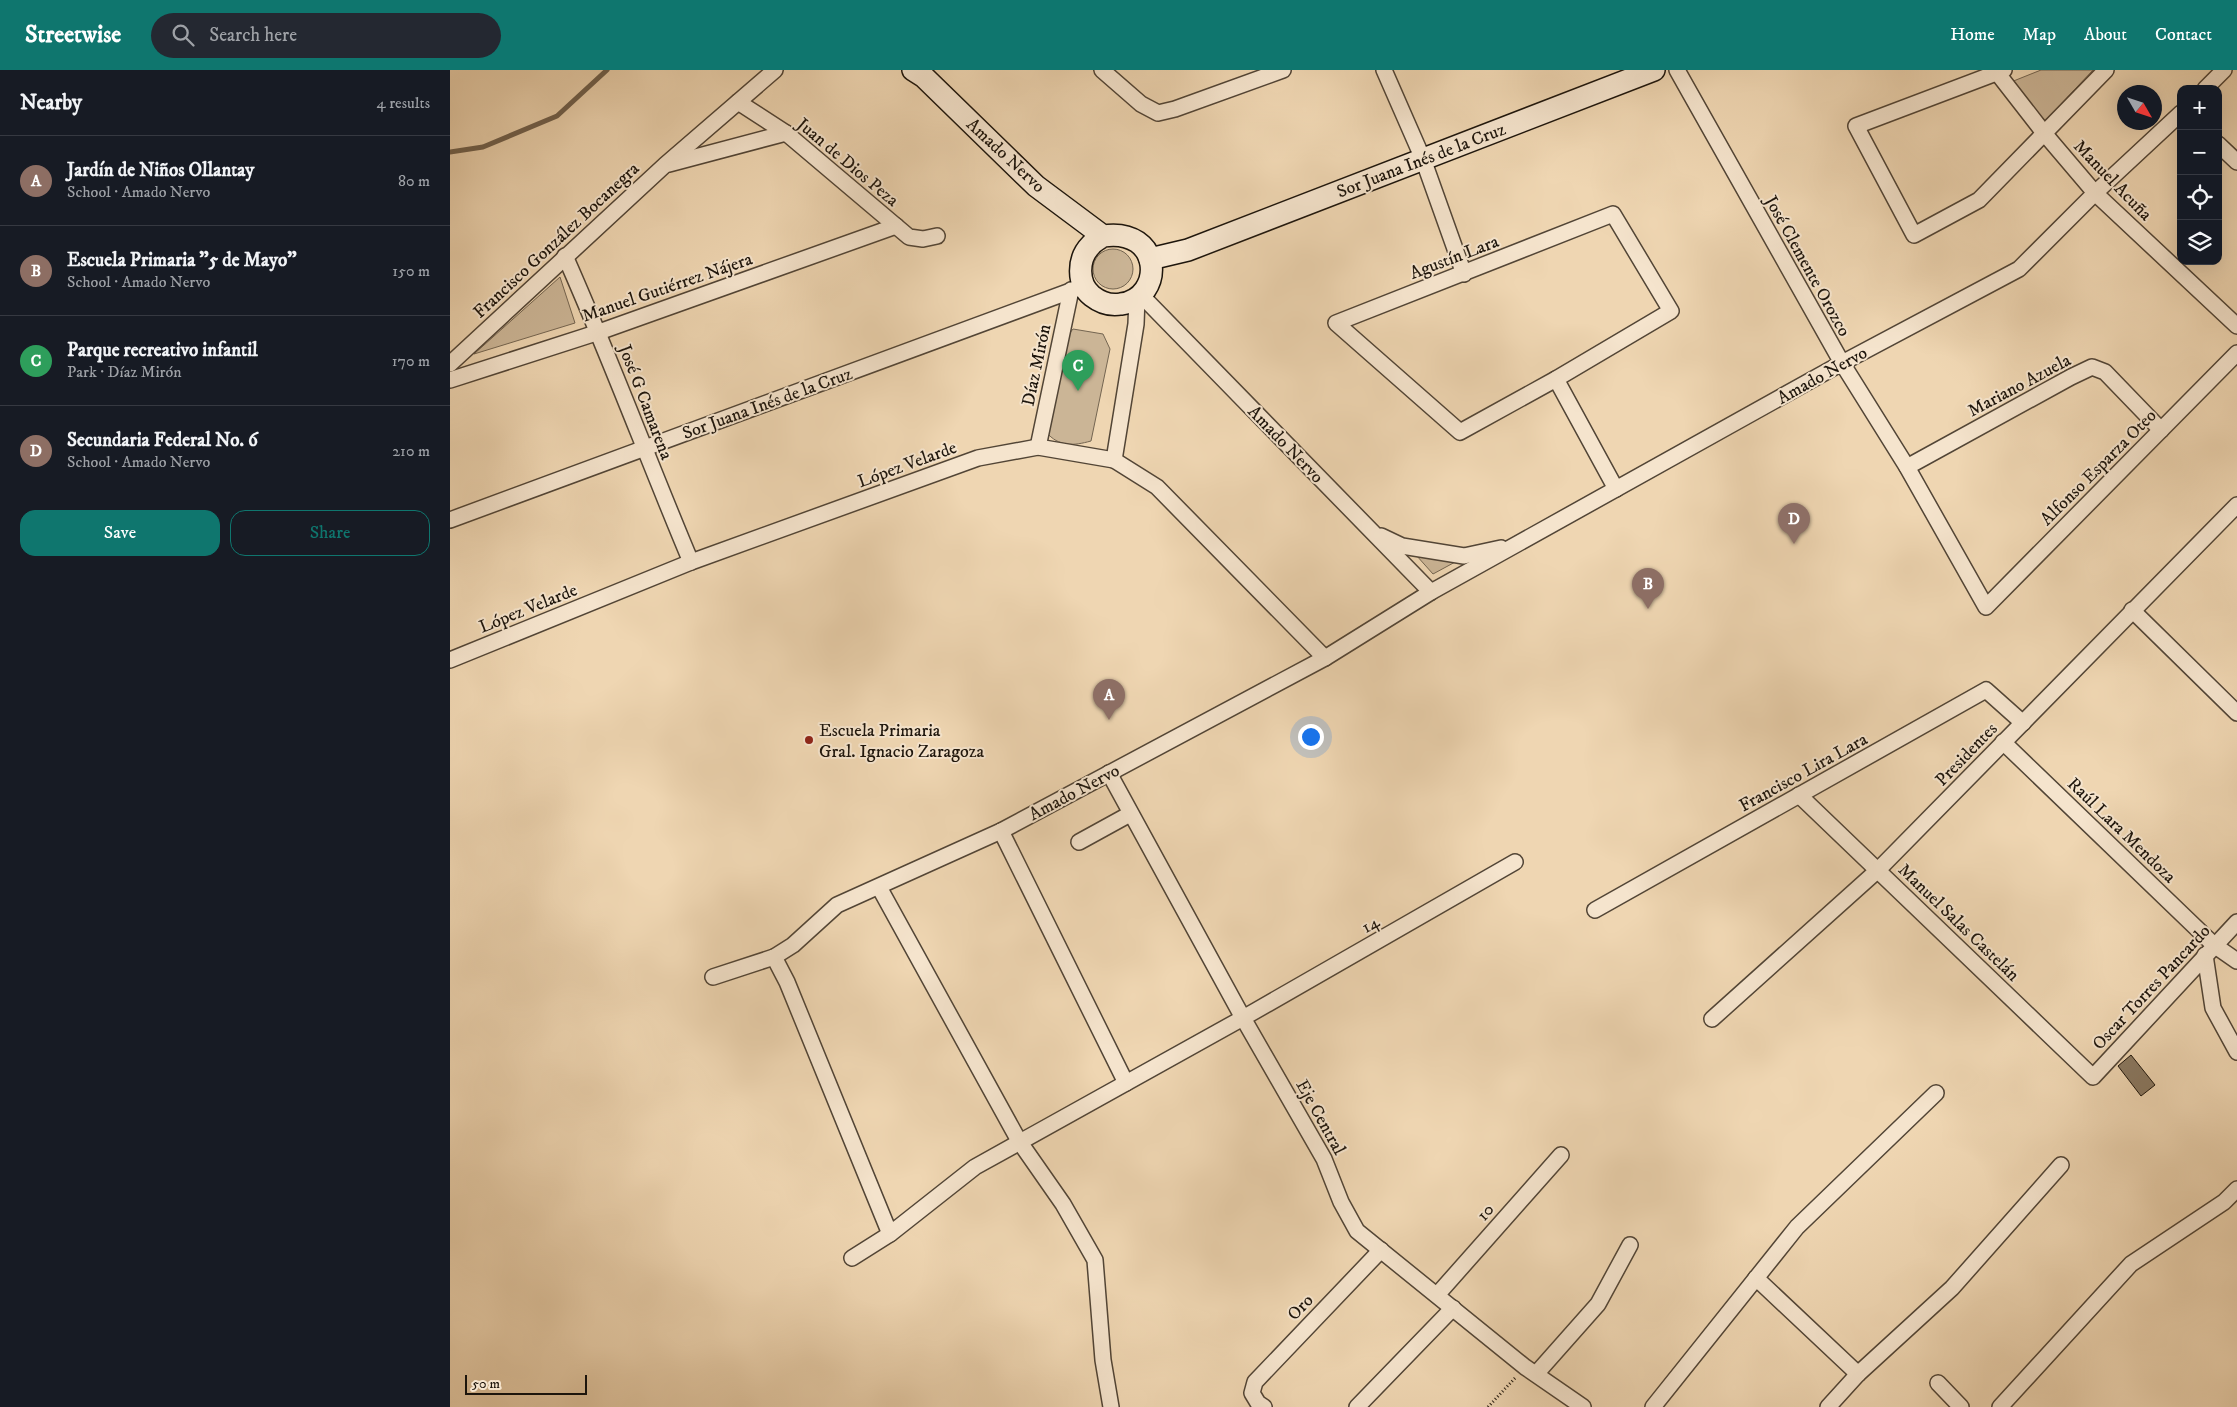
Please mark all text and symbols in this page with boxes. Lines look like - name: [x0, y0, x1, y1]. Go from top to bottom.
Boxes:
- search box: [151, 13, 501, 58]
- text: Streetwise: [25, 20, 121, 50]
- icon: search: [169, 21, 197, 49]
- text: Search here: [209, 24, 297, 47]
- text: Home: [1950, 24, 1995, 46]
- text: Map: [2023, 24, 2056, 46]
- text: About: [2084, 24, 2127, 46]
- text: Contact: [2155, 24, 2212, 46]
- north arrow: [2117, 85, 2162, 130]
- map controls: [2177, 85, 2222, 265]
- button: +: [2177, 85, 2222, 130]
- text: Nearby: [20, 90, 82, 116]
- text: 4 results: [377, 93, 430, 113]
- street label: Juan de Dios Peza: [790, 112, 903, 212]
- street label: Amado Nervo: [961, 114, 1049, 198]
- street label: Sor Juana Inés de la Cruz: [1334, 118, 1509, 203]
- button: −: [2177, 130, 2222, 175]
- street label: Manuel Acuña: [2068, 136, 2156, 226]
- street label: Francisco González Bocanegra: [469, 158, 644, 323]
- text: Jardín de Niños Ollantay: [67, 159, 254, 182]
- text: A: [31, 171, 41, 191]
- text: 80 m: [398, 171, 430, 191]
- button: locate: [2177, 175, 2222, 220]
- text: School · Amado Nervo: [67, 182, 210, 202]
- street label: José Clemente Orozco: [1758, 191, 1855, 341]
- button: layers: [2177, 220, 2222, 265]
- street label: Agustín Lara: [1407, 231, 1502, 285]
- street label: Manuel Gutiérrez Nájera: [579, 248, 756, 327]
- text: Escuela Primaria "5 de Mayo": [67, 249, 297, 272]
- text: B: [31, 261, 41, 281]
- text: 150 m: [392, 261, 430, 281]
- text: School · Amado Nervo: [67, 272, 210, 292]
- street label: Díaz Mirón: [1018, 322, 1057, 408]
- text: Parque recreativo infantil: [67, 339, 258, 362]
- street label: José G Camarena: [612, 340, 677, 463]
- street label: Amado Nervo: [1774, 342, 1872, 410]
- street label: Mariano Azuela: [1964, 349, 2075, 422]
- pin: C: [1062, 350, 1094, 391]
- text: C: [31, 351, 41, 371]
- text: 170 m: [392, 351, 430, 371]
- text: Park · Díaz Mirón: [67, 362, 182, 382]
- street label: Sor Juana Inés de la Cruz: [679, 363, 855, 445]
- street label: Amado Nervo: [1243, 401, 1328, 488]
- street label: Alfonso Esparza Oteo: [2036, 405, 2162, 530]
- text: Secundaria Federal No. 6: [67, 429, 258, 452]
- street label: López Velarde: [855, 437, 960, 493]
- text: D: [30, 441, 42, 461]
- text: 210 m: [392, 441, 430, 461]
- text: School · Amado Nervo: [67, 452, 210, 472]
- pin: D: [1778, 503, 1810, 544]
- button: Save: [20, 510, 220, 556]
- button: Share: [230, 510, 430, 556]
- pin: B: [1632, 568, 1664, 609]
- street label: López Velarde: [476, 579, 581, 639]
- pin: A: [1093, 679, 1125, 720]
- street label: Presidentes: [1931, 718, 2002, 791]
- place label: Escuela Primaria Gral. Ignacio Zaragoza: [819, 720, 985, 763]
- your location: [1298, 724, 1324, 750]
- street label: Francisco Lira Lara: [1735, 728, 1872, 817]
- marker: Escuela Primaria Gral. Ignacio Zaragoza: [803, 734, 815, 746]
- street label: Amado Nervo: [1025, 760, 1124, 826]
- street label: Raúl Lara Mendoza: [2062, 773, 2180, 888]
- street label: Manuel Salas Castelán: [1893, 859, 2024, 987]
- street label: 14: [1358, 911, 1384, 939]
- street label: Oscar Torres Pancardo: [2088, 920, 2216, 1055]
- street label: Eje Central: [1290, 1076, 1350, 1159]
- street label: 10: [1472, 1199, 1499, 1226]
- street label: Oro: [1283, 1290, 1319, 1325]
- scale bar: [465, 1372, 588, 1395]
- text: 50 m: [472, 1375, 500, 1393]

